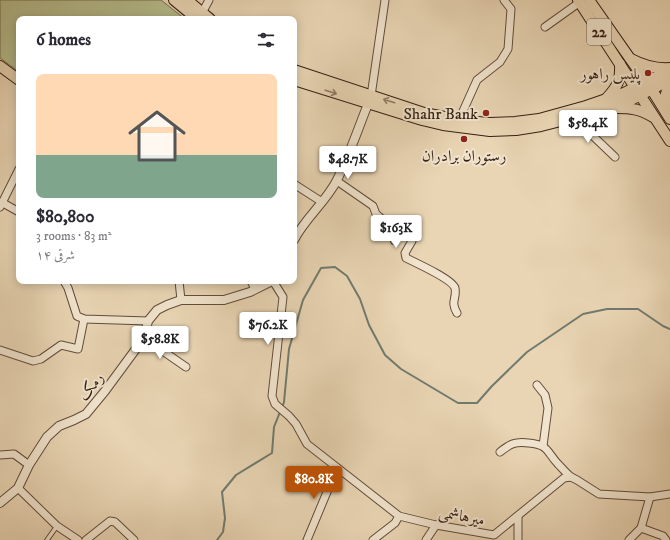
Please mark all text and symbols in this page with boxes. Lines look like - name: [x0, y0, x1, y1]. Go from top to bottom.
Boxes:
- road number: 22: [587, 19, 611, 45]
- text: 6 homes: [36, 29, 91, 51]
- icon: filters: [255, 29, 277, 51]
- place label: پلیس راهور: [578, 64, 641, 85]
- marker: پلیس راهور: [643, 68, 653, 78]
- one-way arrow: [324, 89, 337, 96]
- one-way arrow: [382, 97, 395, 104]
- icon: home: [121, 100, 193, 172]
- place label: Shahr Bank: [403, 104, 478, 124]
- marker: Shahr Bank: [481, 108, 491, 118]
- pin: $58.4K: [555, 110, 621, 144]
- text: $58.4K: [568, 115, 608, 131]
- marker: رستوران برادران: [459, 134, 469, 144]
- pin: $48.7K: [315, 146, 381, 180]
- place label: رستوران برادران: [422, 146, 506, 166]
- text: $48.7K: [328, 151, 368, 167]
- text: $80,800: [36, 206, 94, 228]
- pin: $163K: [368, 215, 424, 249]
- text: $163K: [380, 220, 412, 236]
- text: 3 rooms · 83 m²: [36, 228, 112, 244]
- text: شرقی ۱۴: [36, 247, 75, 263]
- pin: $76.2K: [235, 312, 301, 346]
- text: $76.2K: [248, 317, 288, 333]
- pin: $58.8K: [127, 326, 193, 360]
- text: $58.8K: [141, 331, 179, 347]
- street label: رمک: [73, 368, 108, 405]
- pin: $80.8K: [281, 466, 347, 500]
- text: $80.8K: [294, 471, 334, 487]
- street label: میرهاشمی: [437, 502, 487, 531]

